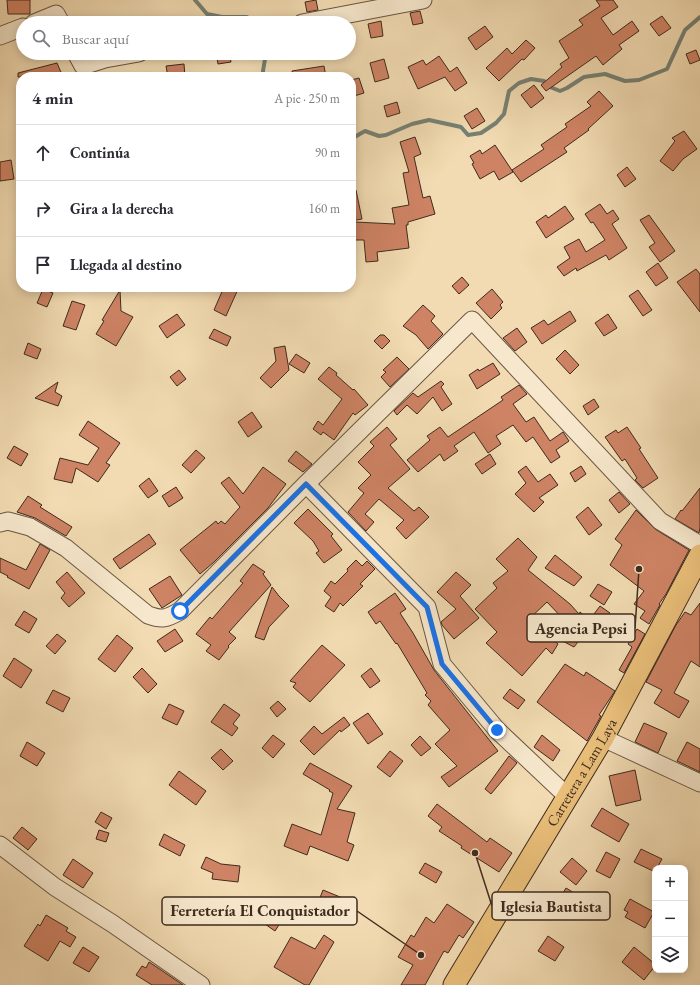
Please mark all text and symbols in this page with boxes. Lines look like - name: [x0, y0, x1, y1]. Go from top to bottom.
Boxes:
- search box: [16, 16, 356, 60]
- icon: search: [30, 27, 52, 49]
- text: Buscar aquí: [62, 29, 129, 48]
- text: 4 min: [32, 87, 73, 109]
- text: A pie · 250 m: [274, 90, 340, 107]
- icon: ahead: [32, 142, 54, 164]
- text: Continúa: [70, 143, 130, 162]
- text: 90 m: [315, 144, 340, 161]
- icon: right: [32, 198, 54, 220]
- text: Gira a la derecha: [70, 199, 174, 218]
- text: 160 m: [309, 200, 340, 217]
- icon: arrive: [32, 254, 54, 276]
- text: Llegada al destino: [70, 255, 182, 274]
- route start: [171, 602, 189, 620]
- callout: Agencia Pepsi: [527, 614, 635, 642]
- text: Agencia Pepsi: [534, 618, 627, 639]
- street label: Carretera a Lam Laya: [542, 715, 621, 830]
- route end: [488, 721, 506, 739]
- map controls: [652, 865, 688, 973]
- button: +: [652, 865, 688, 901]
- callout: Iglesia Bautista: [492, 892, 610, 920]
- text: Iglesia Bautista: [500, 896, 603, 917]
- callout: Ferretería El Conquistador: [162, 897, 357, 925]
- text: Ferretería El Conquistador: [170, 900, 350, 921]
- button: −: [652, 901, 688, 937]
- button: layers: [652, 937, 688, 973]

